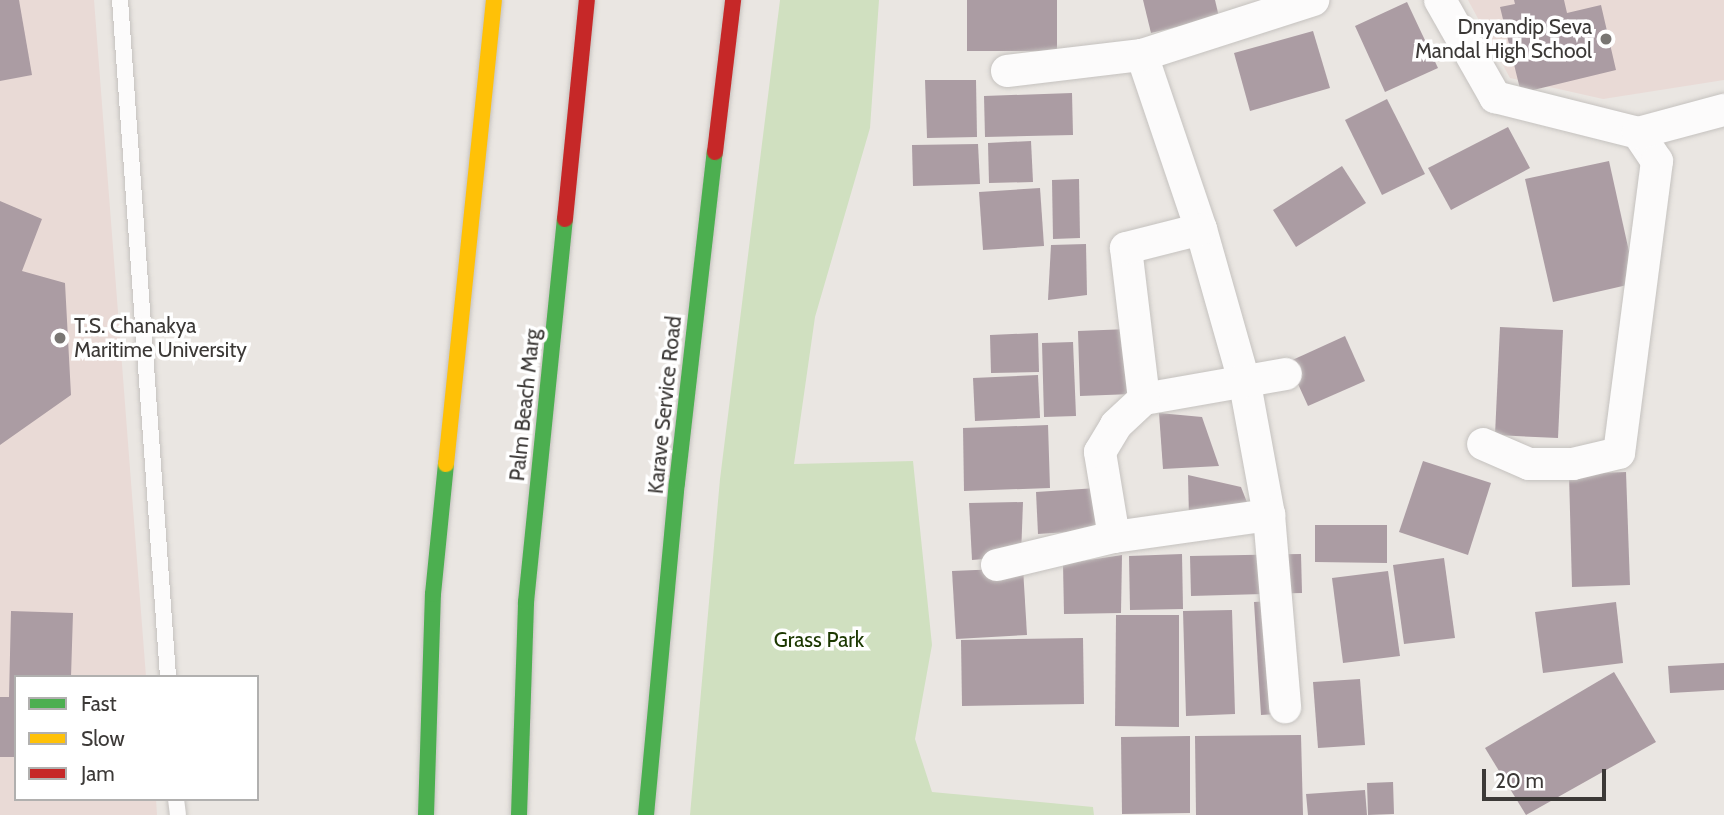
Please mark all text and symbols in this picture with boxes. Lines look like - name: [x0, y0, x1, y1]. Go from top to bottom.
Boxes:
- place label: Dnyandip Seva Mandal High School: [1415, 14, 1592, 64]
- marker: Dnyandip Seva Mandal High School: [1598, 31, 1614, 47]
- place label: T.S. Chanakya Maritime University: [74, 313, 247, 363]
- street label: Karave Service Road: [643, 315, 687, 495]
- street label: Palm Beach Marg: [504, 328, 546, 482]
- marker: T.S. Chanakya Maritime University: [52, 330, 68, 346]
- park label: Grass Park: [774, 627, 864, 653]
- legend: [14, 675, 259, 801]
- text: Fast: [81, 691, 117, 716]
- text: Slow: [81, 726, 125, 751]
- scale bar: [1486, 756, 1610, 800]
- text: Jam: [81, 761, 115, 786]
- text: 20 m: [1495, 768, 1544, 793]

